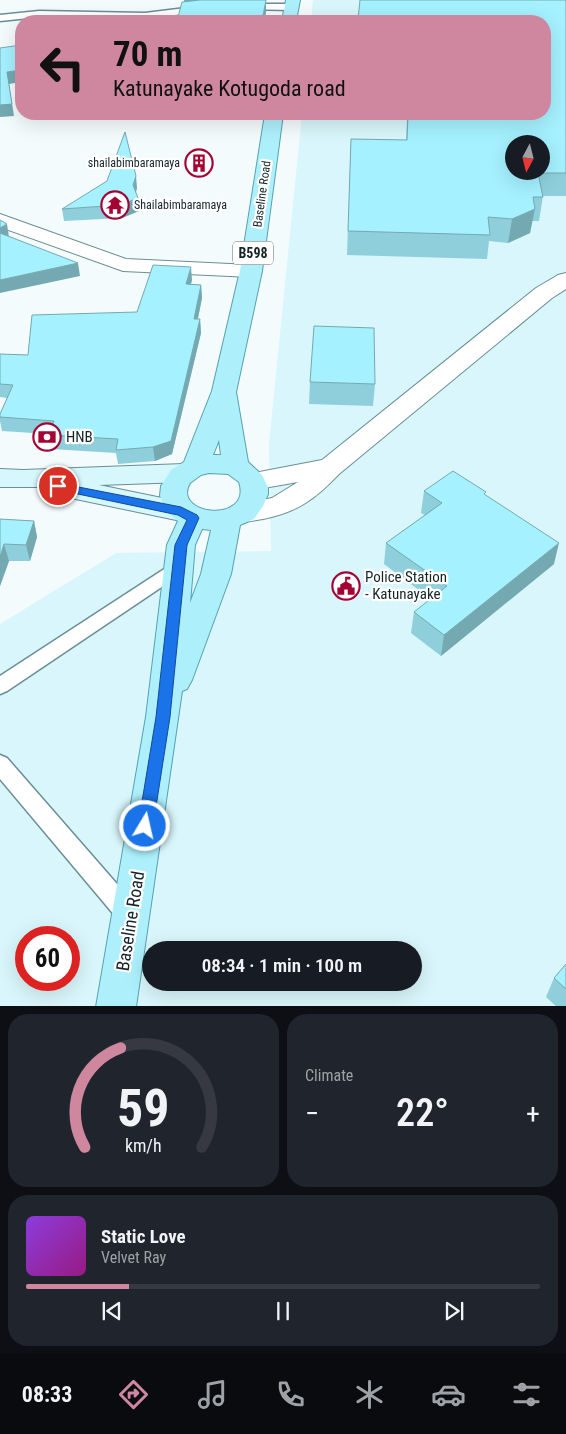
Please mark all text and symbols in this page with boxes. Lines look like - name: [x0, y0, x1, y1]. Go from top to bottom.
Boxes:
- text: 70 m: [113, 34, 182, 75]
- icon: left: [30, 35, 95, 100]
- text: Katunayake Kotugoda road: [113, 76, 346, 101]
- north arrow: [505, 135, 550, 180]
- map controls: [505, 135, 550, 180]
- building icon: shailabimbaramaya: [184, 148, 214, 178]
- place label: shailabimbaramaya: [88, 156, 180, 170]
- street label: Baseline Road: [250, 160, 274, 228]
- temple icon: Shailabimbaramaya: [100, 190, 130, 220]
- place label: Shailabimbaramaya: [134, 198, 227, 212]
- road number: B598: [233, 242, 273, 264]
- bank icon: HNB: [32, 422, 62, 452]
- place label: HNB: [66, 428, 93, 446]
- pin: [37, 465, 79, 507]
- icon: arrive: [44, 472, 72, 500]
- place label: Police Station - Katunayake: [365, 568, 447, 603]
- public building icon: Police Station - Katunayake: [331, 571, 361, 601]
- position arrow: [118, 799, 170, 851]
- street label: Baseline Road: [112, 870, 148, 972]
- speed limit sign: 60: [15, 926, 80, 991]
- text: 08:34 · 1 min · 100 m: [202, 954, 362, 977]
- text: Climate: [305, 1066, 353, 1085]
- text: 59: [117, 1078, 170, 1139]
- text: 22°: [396, 1091, 449, 1135]
- text: −: [305, 1097, 319, 1130]
- text: +: [526, 1097, 540, 1130]
- text: km/h: [125, 1135, 162, 1156]
- text: Static Love: [101, 1225, 186, 1248]
- text: Velvet Ray: [101, 1248, 166, 1267]
- icon: previous: [98, 1297, 126, 1325]
- icon: pause: [269, 1297, 297, 1325]
- icon: next: [440, 1297, 468, 1325]
- icon: directions: [116, 1377, 151, 1412]
- icon: music: [195, 1377, 230, 1412]
- icon: phone: [273, 1377, 308, 1412]
- icon: climate: [352, 1377, 387, 1412]
- icon: car: [431, 1377, 466, 1412]
- icon: filters: [509, 1377, 544, 1412]
- text: 08:33: [22, 1382, 72, 1407]

